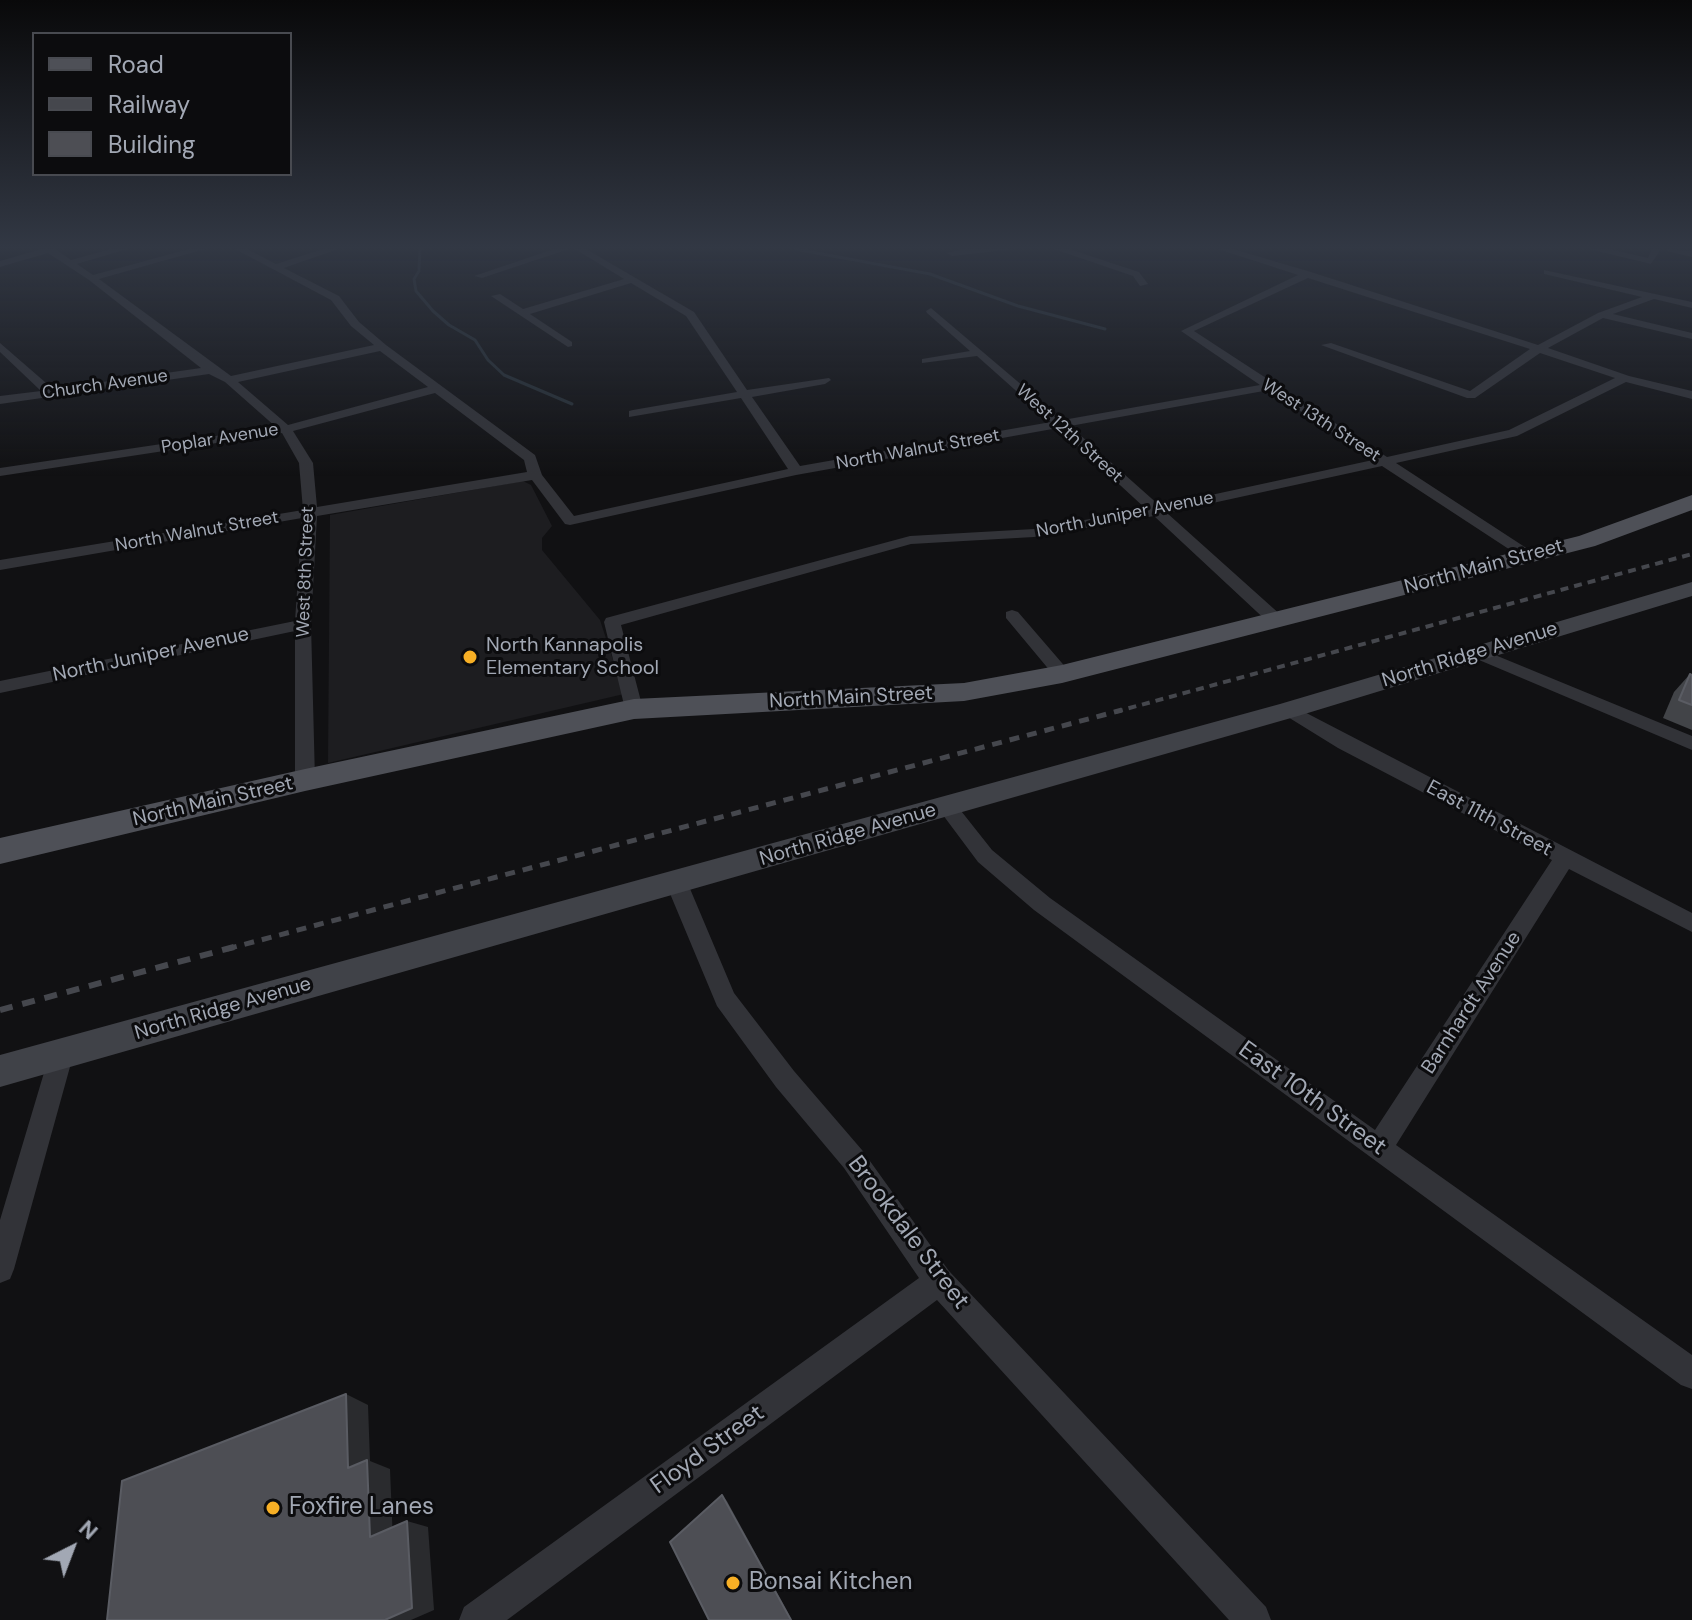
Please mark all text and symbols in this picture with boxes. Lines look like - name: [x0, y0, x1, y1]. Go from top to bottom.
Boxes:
- legend: [32, 32, 292, 176]
- text: Road: [108, 49, 164, 80]
- text: Railway: [108, 89, 190, 120]
- text: Building: [108, 129, 195, 160]
- street label: Church Avenue: [41, 366, 169, 404]
- street label: West 13th Street: [1258, 375, 1384, 467]
- street label: West 12th Street: [1011, 380, 1127, 488]
- street label: Poplar Avenue: [160, 419, 280, 459]
- street label: North Walnut Street: [834, 425, 1002, 475]
- street label: North Juniper Avenue: [1035, 487, 1215, 543]
- street label: West 8th Street: [293, 506, 319, 638]
- street label: North Walnut Street: [113, 507, 281, 557]
- street label: North Main Street: [1402, 534, 1566, 600]
- street label: North Ridge Avenue: [1379, 617, 1561, 693]
- street label: North Juniper Avenue: [51, 622, 251, 688]
- place label: North Kannapolis Elementary School: [486, 634, 659, 681]
- marker: North Kannapolis Elementary School: [461, 648, 479, 666]
- street label: North Main Street: [769, 682, 933, 714]
- street label: North Main Street: [131, 772, 295, 832]
- street label: East 11th Street: [1422, 776, 1556, 862]
- street label: North Ridge Avenue: [757, 798, 939, 872]
- street label: Barnhardt Avenue: [1417, 927, 1527, 1079]
- street label: North Ridge Avenue: [132, 972, 314, 1046]
- street label: East 10th Street: [1233, 1036, 1391, 1162]
- street label: Brookdale Street: [841, 1151, 975, 1315]
- street label: Floyd Street: [646, 1399, 770, 1501]
- place label: Foxfire Lanes: [289, 1494, 434, 1522]
- marker: Foxfire Lanes: [264, 1499, 282, 1517]
- north arrow: [32, 1508, 112, 1588]
- text: N: [73, 1514, 104, 1546]
- place label: Bonsai Kitchen: [749, 1569, 913, 1597]
- marker: Bonsai Kitchen: [724, 1574, 742, 1592]

